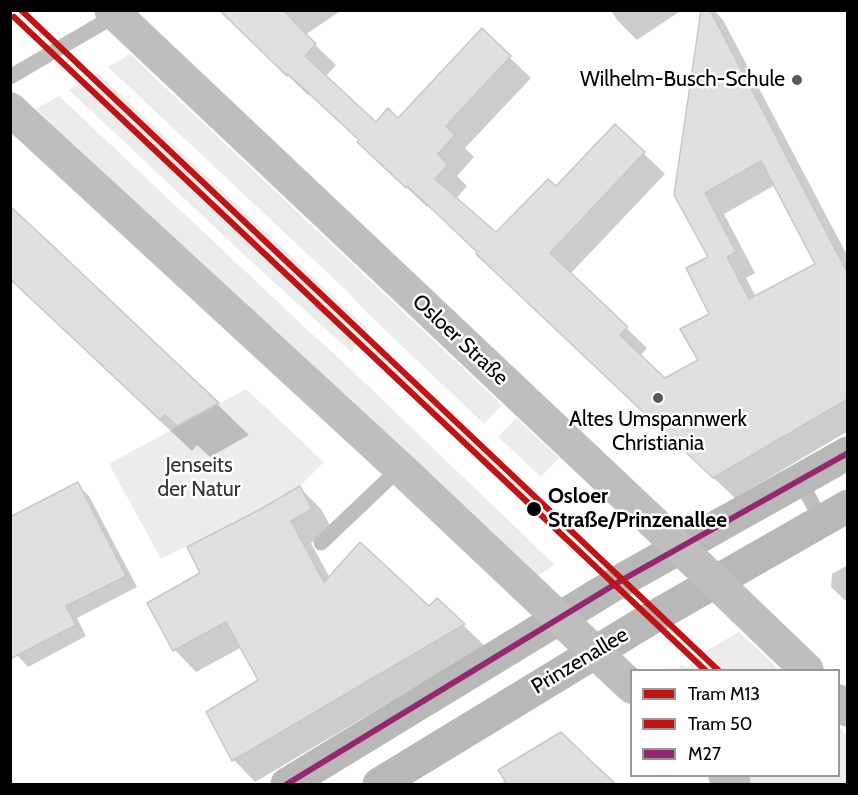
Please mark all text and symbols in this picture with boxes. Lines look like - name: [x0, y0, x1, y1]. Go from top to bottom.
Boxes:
- place label: Wilhelm-Busch-Schule: [580, 67, 785, 93]
- marker: Wilhelm-Busch-Schule: [790, 73, 804, 87]
- street label: Osloer Straße: [407, 289, 513, 391]
- marker: Altes Umspannwerk Christiania: [651, 391, 665, 405]
- place label: Altes Umspannwerk Christiania: [569, 407, 747, 457]
- park label: Jenseits der Natur: [158, 453, 240, 503]
- place label: Osloer Straße/Prinzenallee: [548, 484, 727, 534]
- marker: Osloer Straße/Prinzenallee: [525, 500, 543, 518]
- street label: Prinzenallee: [527, 622, 633, 700]
- legend: [630, 669, 840, 777]
- text: Tram M13: [688, 683, 760, 705]
- text: Tram 50: [688, 713, 752, 735]
- text: M27: [688, 743, 721, 765]

